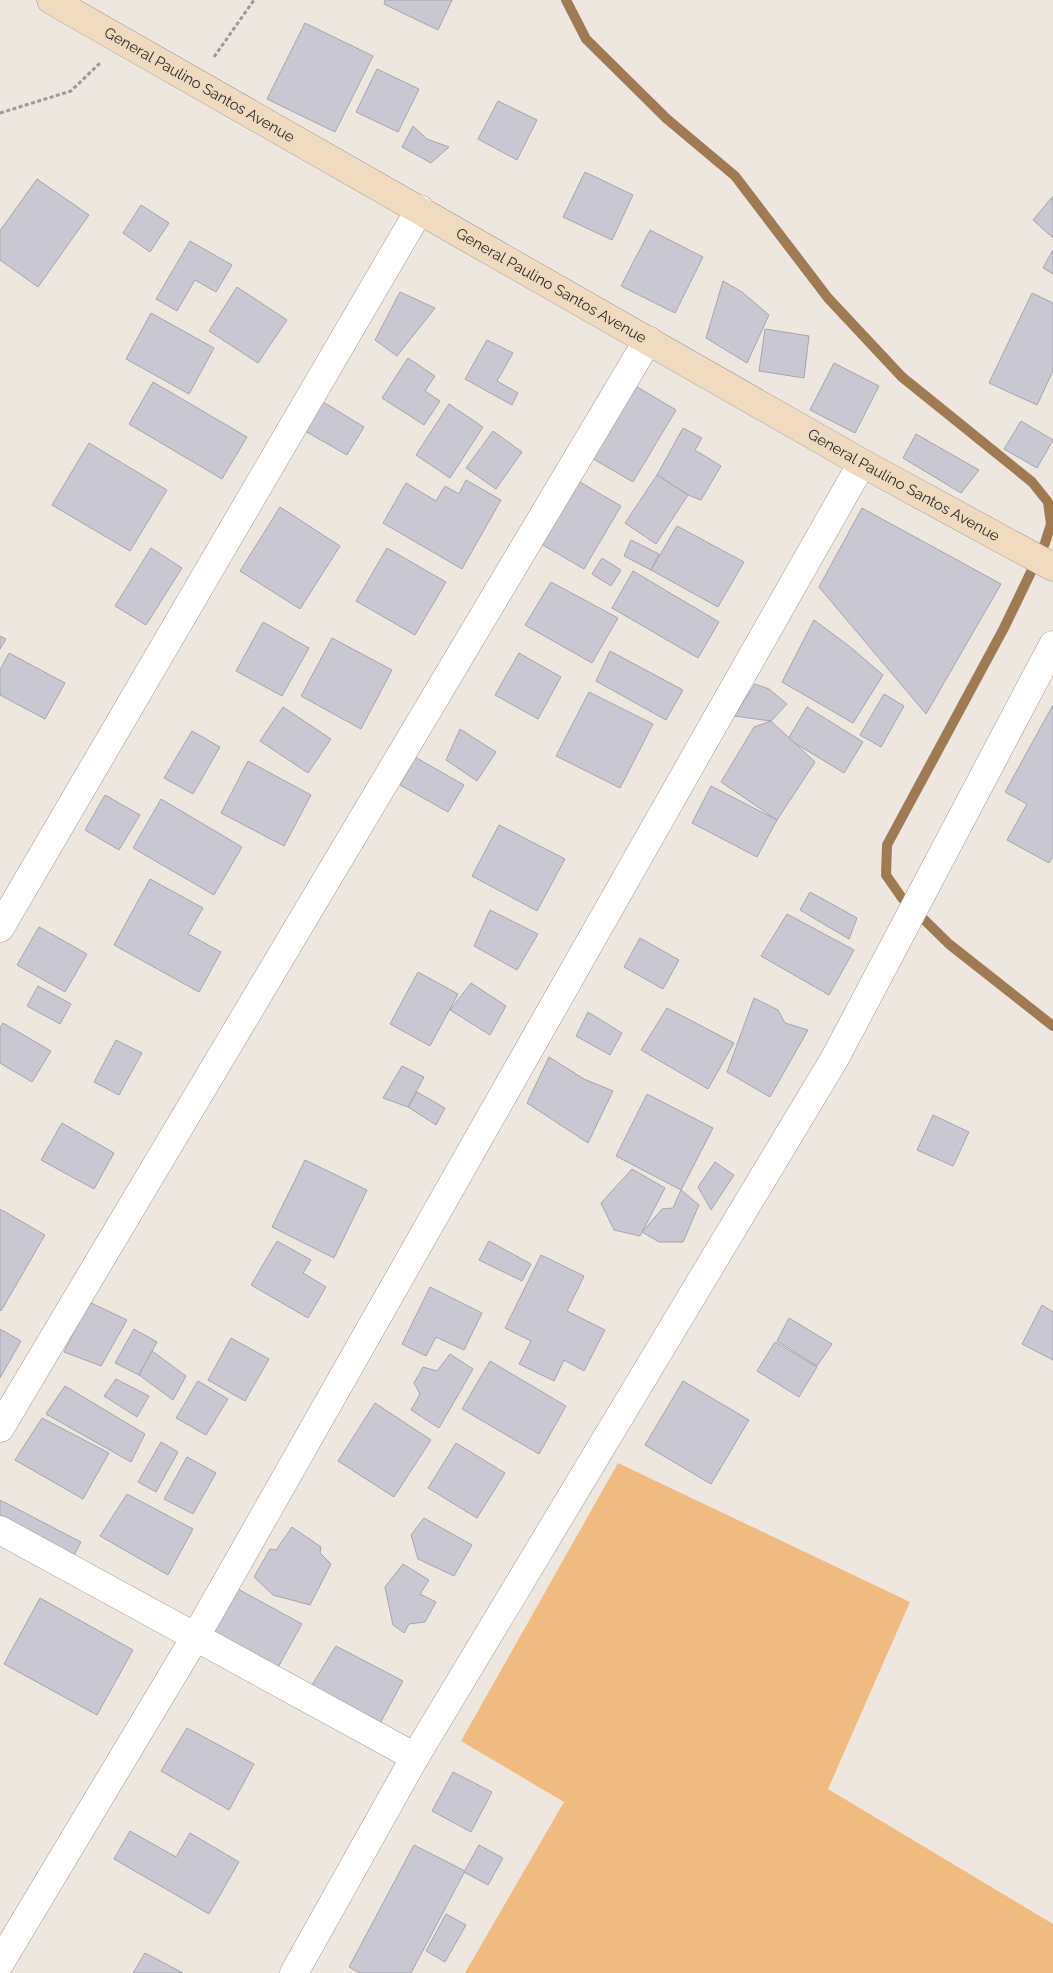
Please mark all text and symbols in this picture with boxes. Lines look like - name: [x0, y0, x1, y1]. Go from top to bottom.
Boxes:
- street label: General Paulino Santos Avenue: [101, 23, 298, 146]
- street label: General Paulino Santos Avenue: [453, 224, 650, 347]
- street label: General Paulino Santos Avenue: [805, 425, 1003, 545]

